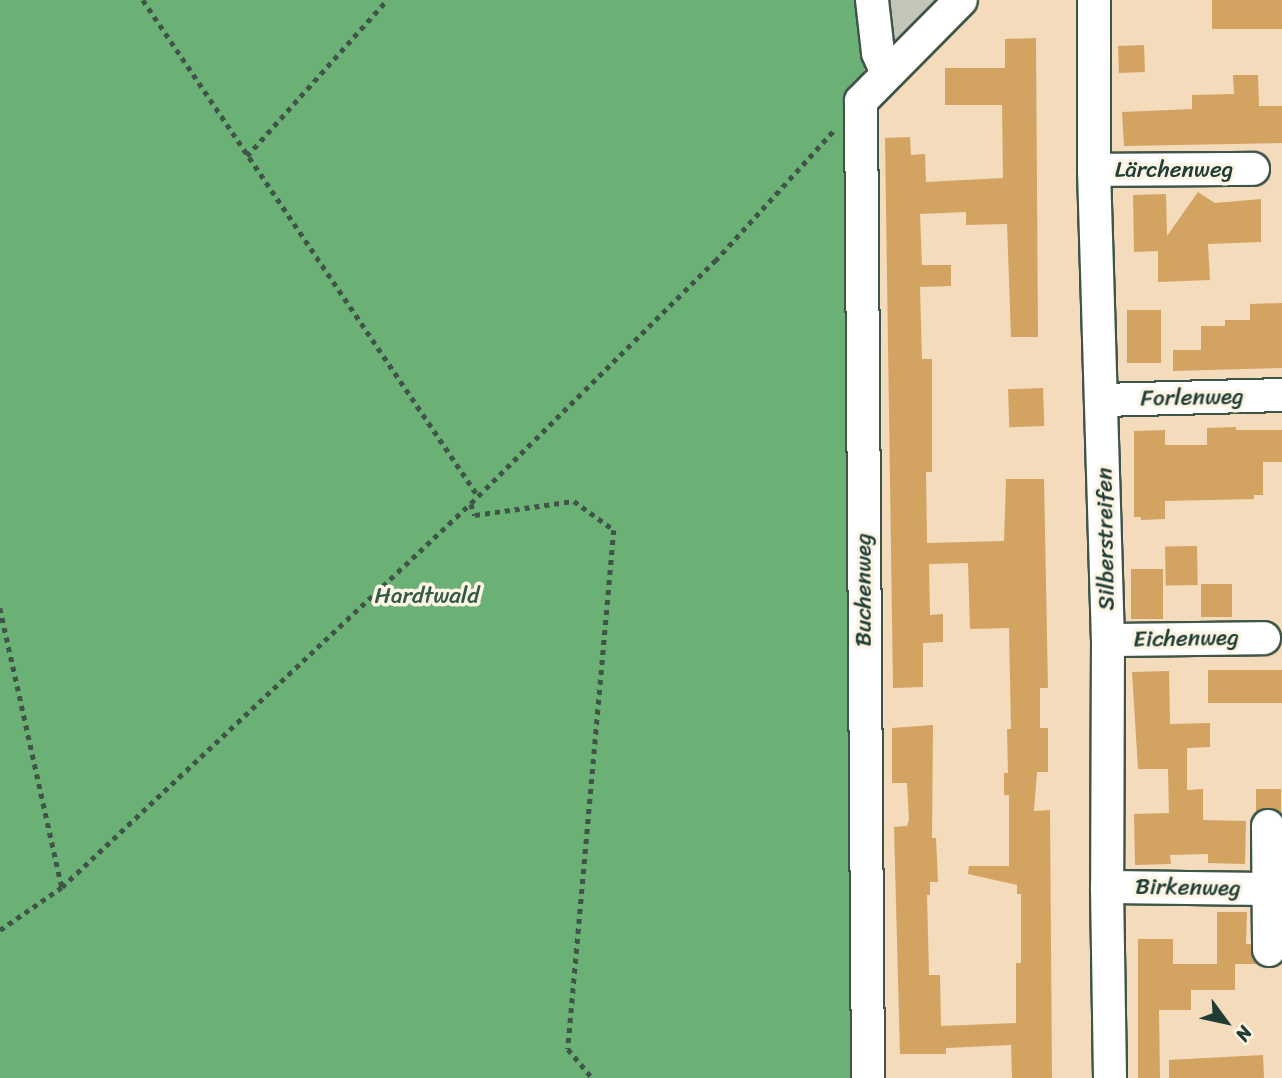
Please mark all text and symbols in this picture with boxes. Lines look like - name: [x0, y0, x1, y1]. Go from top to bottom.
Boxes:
- street label: Lärchenweg: [1115, 156, 1233, 184]
- street label: Forlenweg: [1140, 383, 1244, 413]
- street label: Silberstreifen: [1091, 467, 1121, 611]
- street label: Buchenweg: [850, 533, 878, 647]
- park label: Hardtwald: [375, 582, 479, 610]
- street label: Eichenweg: [1133, 624, 1239, 654]
- street label: Birkenweg: [1135, 873, 1241, 903]
- north arrow: [1191, 987, 1261, 1057]
- text: N: [1227, 1019, 1261, 1048]

